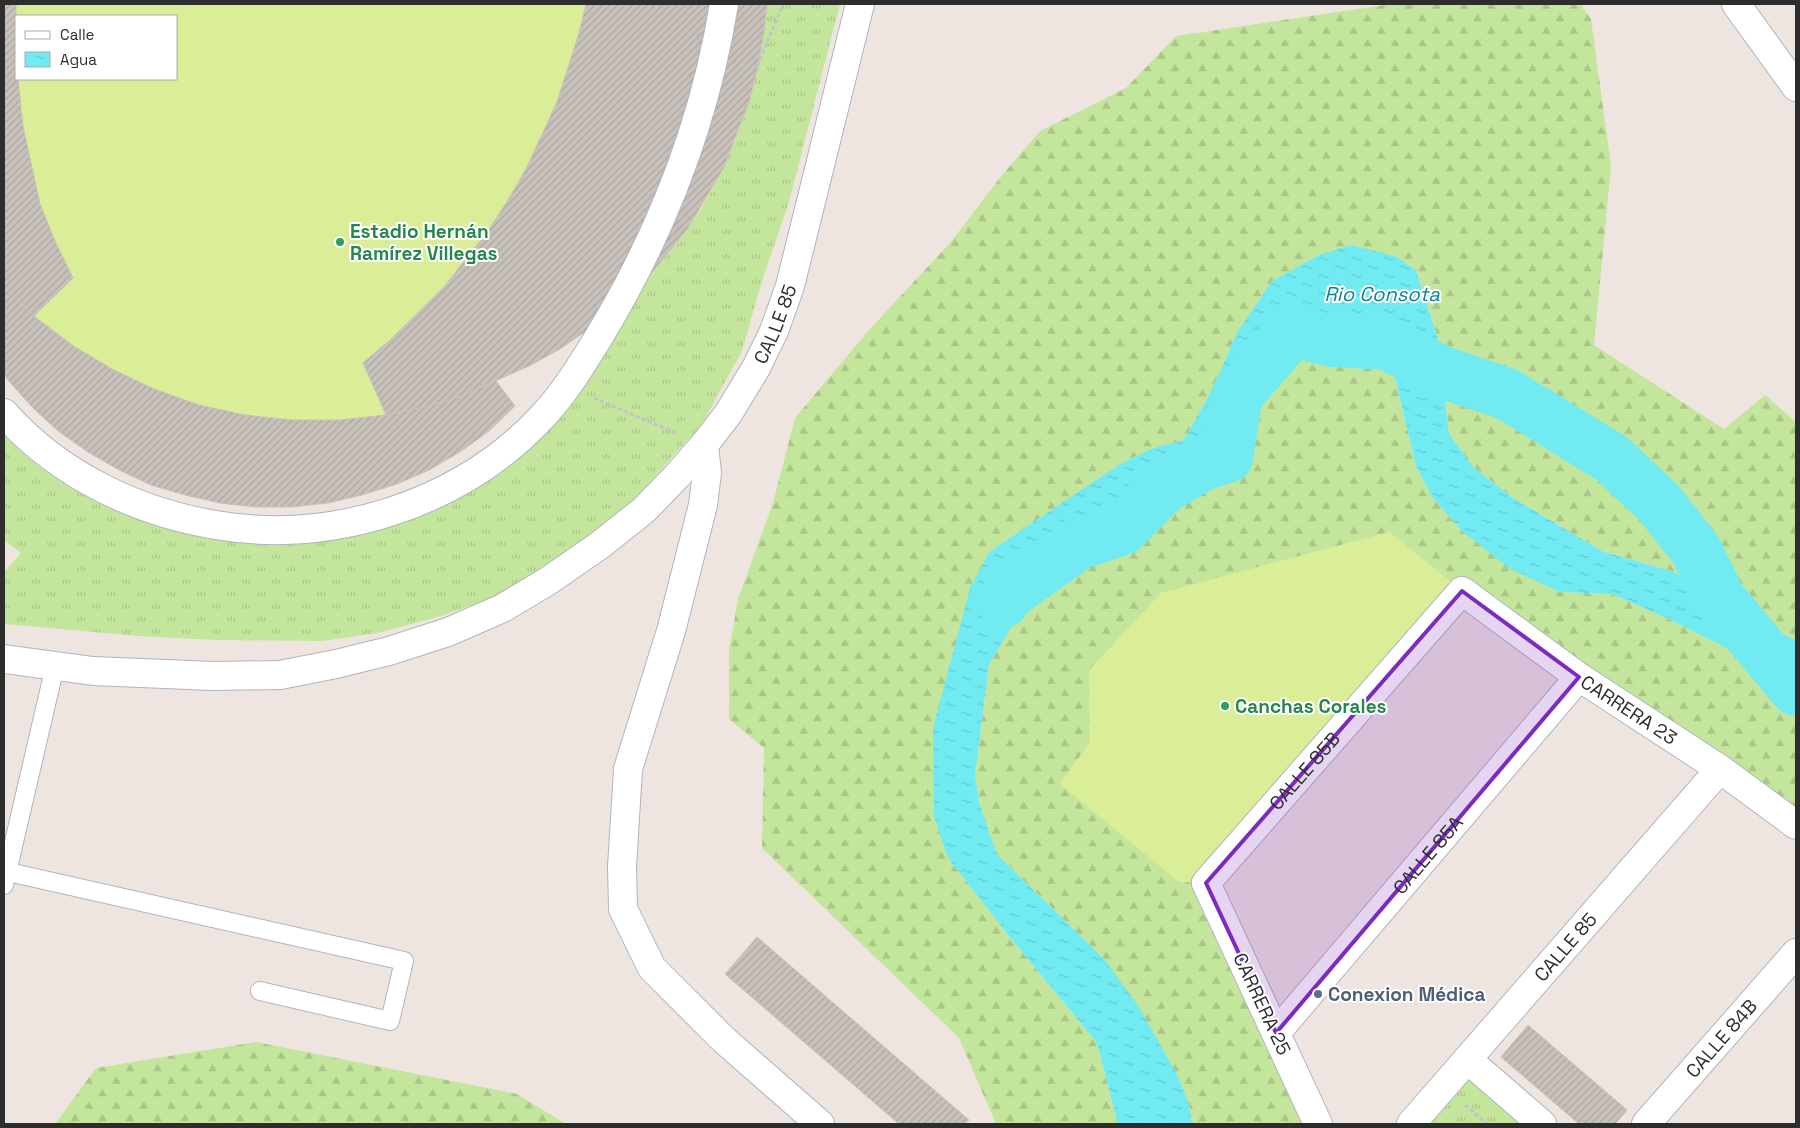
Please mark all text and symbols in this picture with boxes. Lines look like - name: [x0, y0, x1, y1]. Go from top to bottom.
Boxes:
- legend: [15, 15, 178, 80]
- text: Calle: [60, 25, 95, 44]
- text: Agua: [60, 50, 97, 69]
- place label: Estadio Hernán Ramírez Villegas: [350, 219, 498, 266]
- marker: Estadio Hernán Ramírez Villegas: [334, 236, 346, 248]
- street label: CALLE 85: [747, 281, 802, 368]
- water label: Rio Consota: [1324, 281, 1440, 307]
- street label: CARRERA 23: [1576, 669, 1682, 750]
- place label: Canchas Corales: [1235, 694, 1387, 719]
- marker: Canchas Corales: [1219, 700, 1231, 712]
- street label: CALLE 85B: [1263, 726, 1345, 815]
- street label: CALLE 85A: [1387, 810, 1468, 899]
- street label: CALLE 85: [1528, 907, 1602, 986]
- street label: CARRERA 25: [1227, 949, 1297, 1059]
- place label: Conexion Médica: [1328, 982, 1485, 1007]
- marker: Conexion Médica: [1312, 988, 1324, 1000]
- street label: CALLE 84B: [1680, 994, 1762, 1083]

